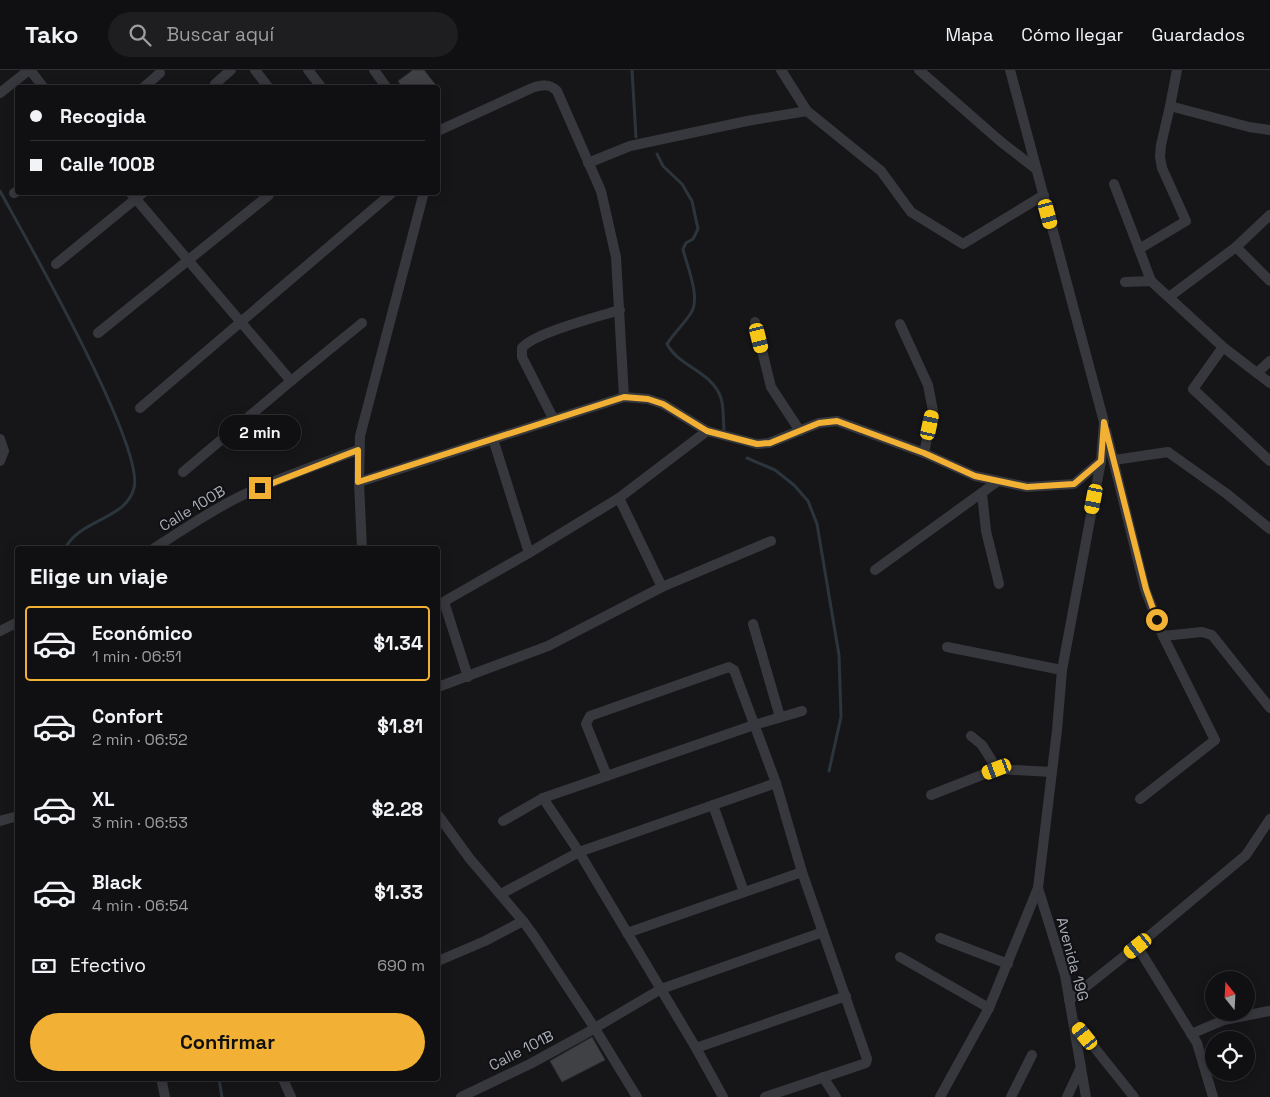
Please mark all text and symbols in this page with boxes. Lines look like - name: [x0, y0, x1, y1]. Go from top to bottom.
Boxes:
- search box: [108, 12, 458, 57]
- text: Tako: [25, 19, 78, 50]
- icon: search: [126, 21, 154, 49]
- text: Buscar aquí: [166, 22, 274, 47]
- text: Mapa: [945, 23, 993, 46]
- text: Cómo llegar: [1021, 23, 1123, 46]
- text: Guardados: [1151, 23, 1245, 46]
- text: Recogida: [60, 104, 146, 129]
- text: Calle 100B: [60, 152, 155, 177]
- car: [1036, 198, 1059, 230]
- car: [748, 322, 769, 354]
- car: [919, 409, 940, 441]
- callout: 2 min: [219, 416, 301, 450]
- text: 2 min: [239, 422, 281, 443]
- route end: [249, 477, 271, 499]
- street label: Calle 100B: [155, 481, 229, 535]
- car: [1083, 483, 1104, 515]
- text: Elige un viaje: [30, 562, 168, 590]
- route start: [1146, 609, 1168, 631]
- icon: car: [32, 621, 77, 666]
- text: Económico: [92, 621, 193, 646]
- text: $1.34: [374, 631, 423, 656]
- text: 1 min · 06:51: [92, 646, 182, 667]
- icon: car: [32, 704, 77, 749]
- text: Confort: [92, 704, 163, 729]
- text: $1.81: [377, 714, 423, 739]
- text: 2 min · 06:52: [92, 729, 188, 750]
- car: [980, 757, 1013, 781]
- icon: car: [32, 787, 77, 832]
- text: XL: [92, 787, 115, 812]
- text: $2.28: [372, 797, 423, 822]
- text: 3 min · 06:53: [92, 812, 188, 833]
- icon: car: [32, 870, 77, 915]
- text: Black: [92, 870, 142, 895]
- text: $1.33: [374, 880, 423, 905]
- text: 4 min · 06:54: [92, 895, 189, 916]
- street label: Avenida 19G: [1053, 915, 1093, 1003]
- car: [1121, 931, 1154, 961]
- icon: cash: [30, 952, 58, 980]
- text: Efectivo: [70, 953, 146, 978]
- text: 690 m: [377, 955, 425, 976]
- north arrow: [1205, 971, 1255, 1021]
- map controls: [1205, 971, 1255, 1081]
- button: Confirmar: [30, 1013, 425, 1071]
- car: [1069, 1020, 1100, 1052]
- street label: Calle 101B: [485, 1026, 557, 1074]
- button: locate: [1205, 1031, 1255, 1081]

